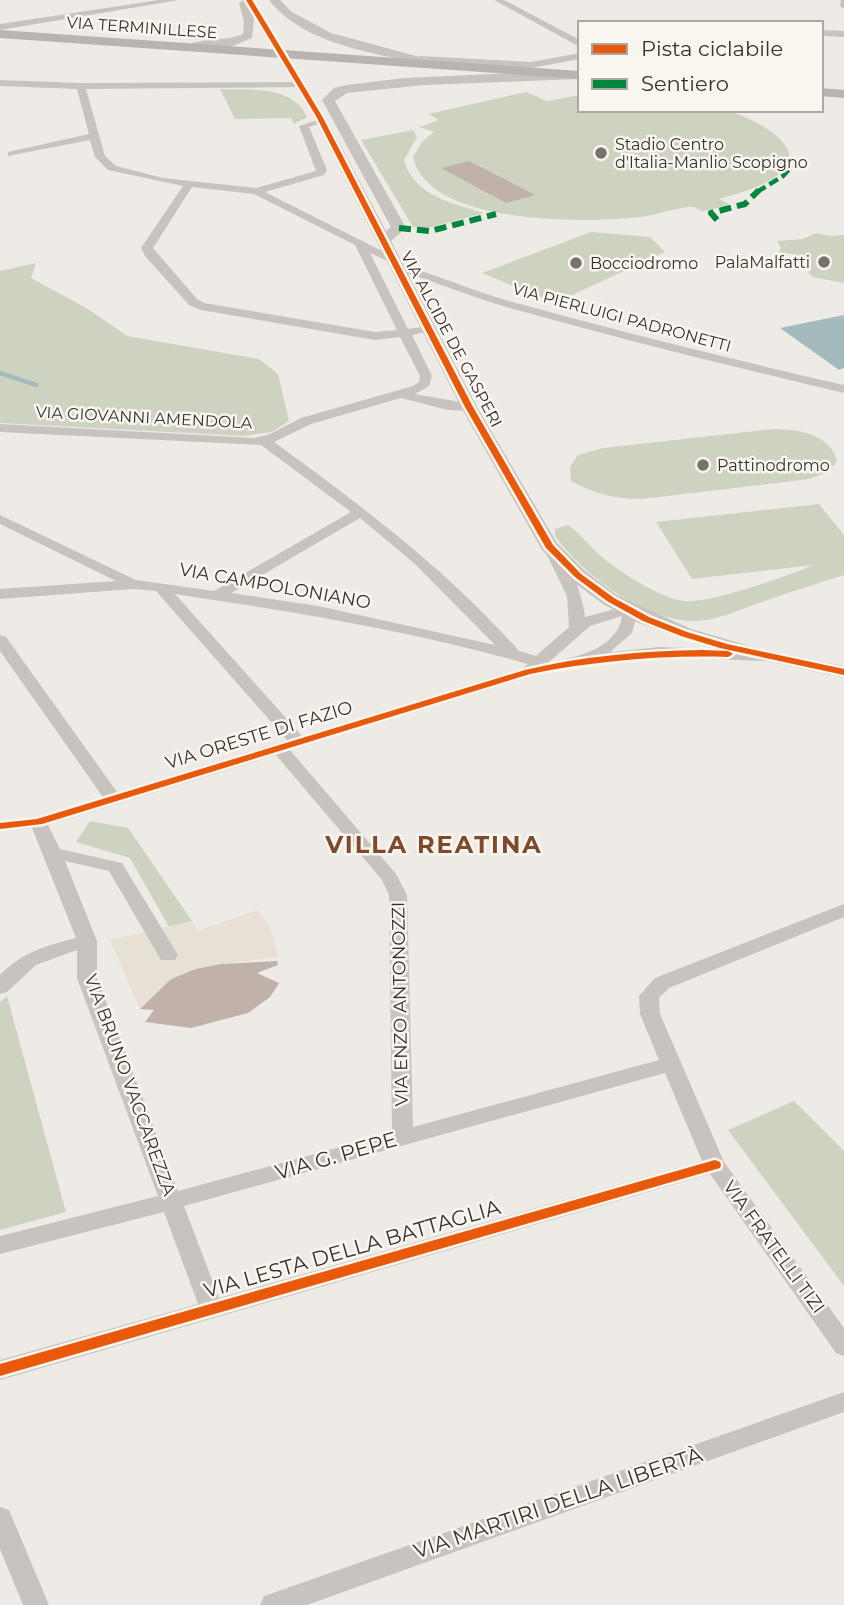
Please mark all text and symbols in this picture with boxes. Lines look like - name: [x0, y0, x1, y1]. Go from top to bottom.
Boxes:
- street label: VIA TERMINILLESE: [66, 13, 218, 42]
- legend: [578, 21, 823, 112]
- text: Pista ciclabile: [641, 36, 783, 61]
- text: Sentiero: [641, 71, 729, 96]
- place label: Stadio Centro d'Italia-Manlio Scopigno: [615, 135, 808, 172]
- marker: Stadio Centro d'Italia-Manlio Scopigno: [593, 145, 609, 161]
- street label: VIA ALCIDE DE GASPERI: [397, 248, 506, 430]
- place label: PalaMalfatti: [715, 253, 810, 272]
- place label: Bocciodromo: [590, 254, 698, 273]
- marker: PalaMalfatti: [816, 254, 832, 270]
- marker: Bocciodromo: [568, 255, 584, 271]
- street label: VIA PIERLUIGI PADRONETTI: [511, 279, 733, 356]
- street label: VIA GIOVANNI AMENDOLA: [35, 402, 253, 433]
- place label: Pattinodromo: [717, 456, 830, 475]
- marker: Pattinodromo: [695, 457, 711, 473]
- street label: VIA CAMPOLONIANO: [178, 558, 372, 614]
- street label: VIA ORESTE DI FAZIO: [163, 696, 355, 774]
- district label: VILLA REATINA: [324, 830, 543, 859]
- street label: VIA ENZO ANTONOZZI: [387, 901, 413, 1107]
- street label: VIA BRUNO VACCAREZZA: [80, 971, 180, 1199]
- street label: VIA G. PEPE: [272, 1126, 400, 1185]
- street label: VIA FRATELLI TIZI: [718, 1176, 830, 1318]
- street label: VIA LESTA DELLA BATTAGLIA: [201, 1194, 504, 1303]
- street label: VIA MARTIRI DELLA LIBERTÀ: [410, 1441, 706, 1564]

